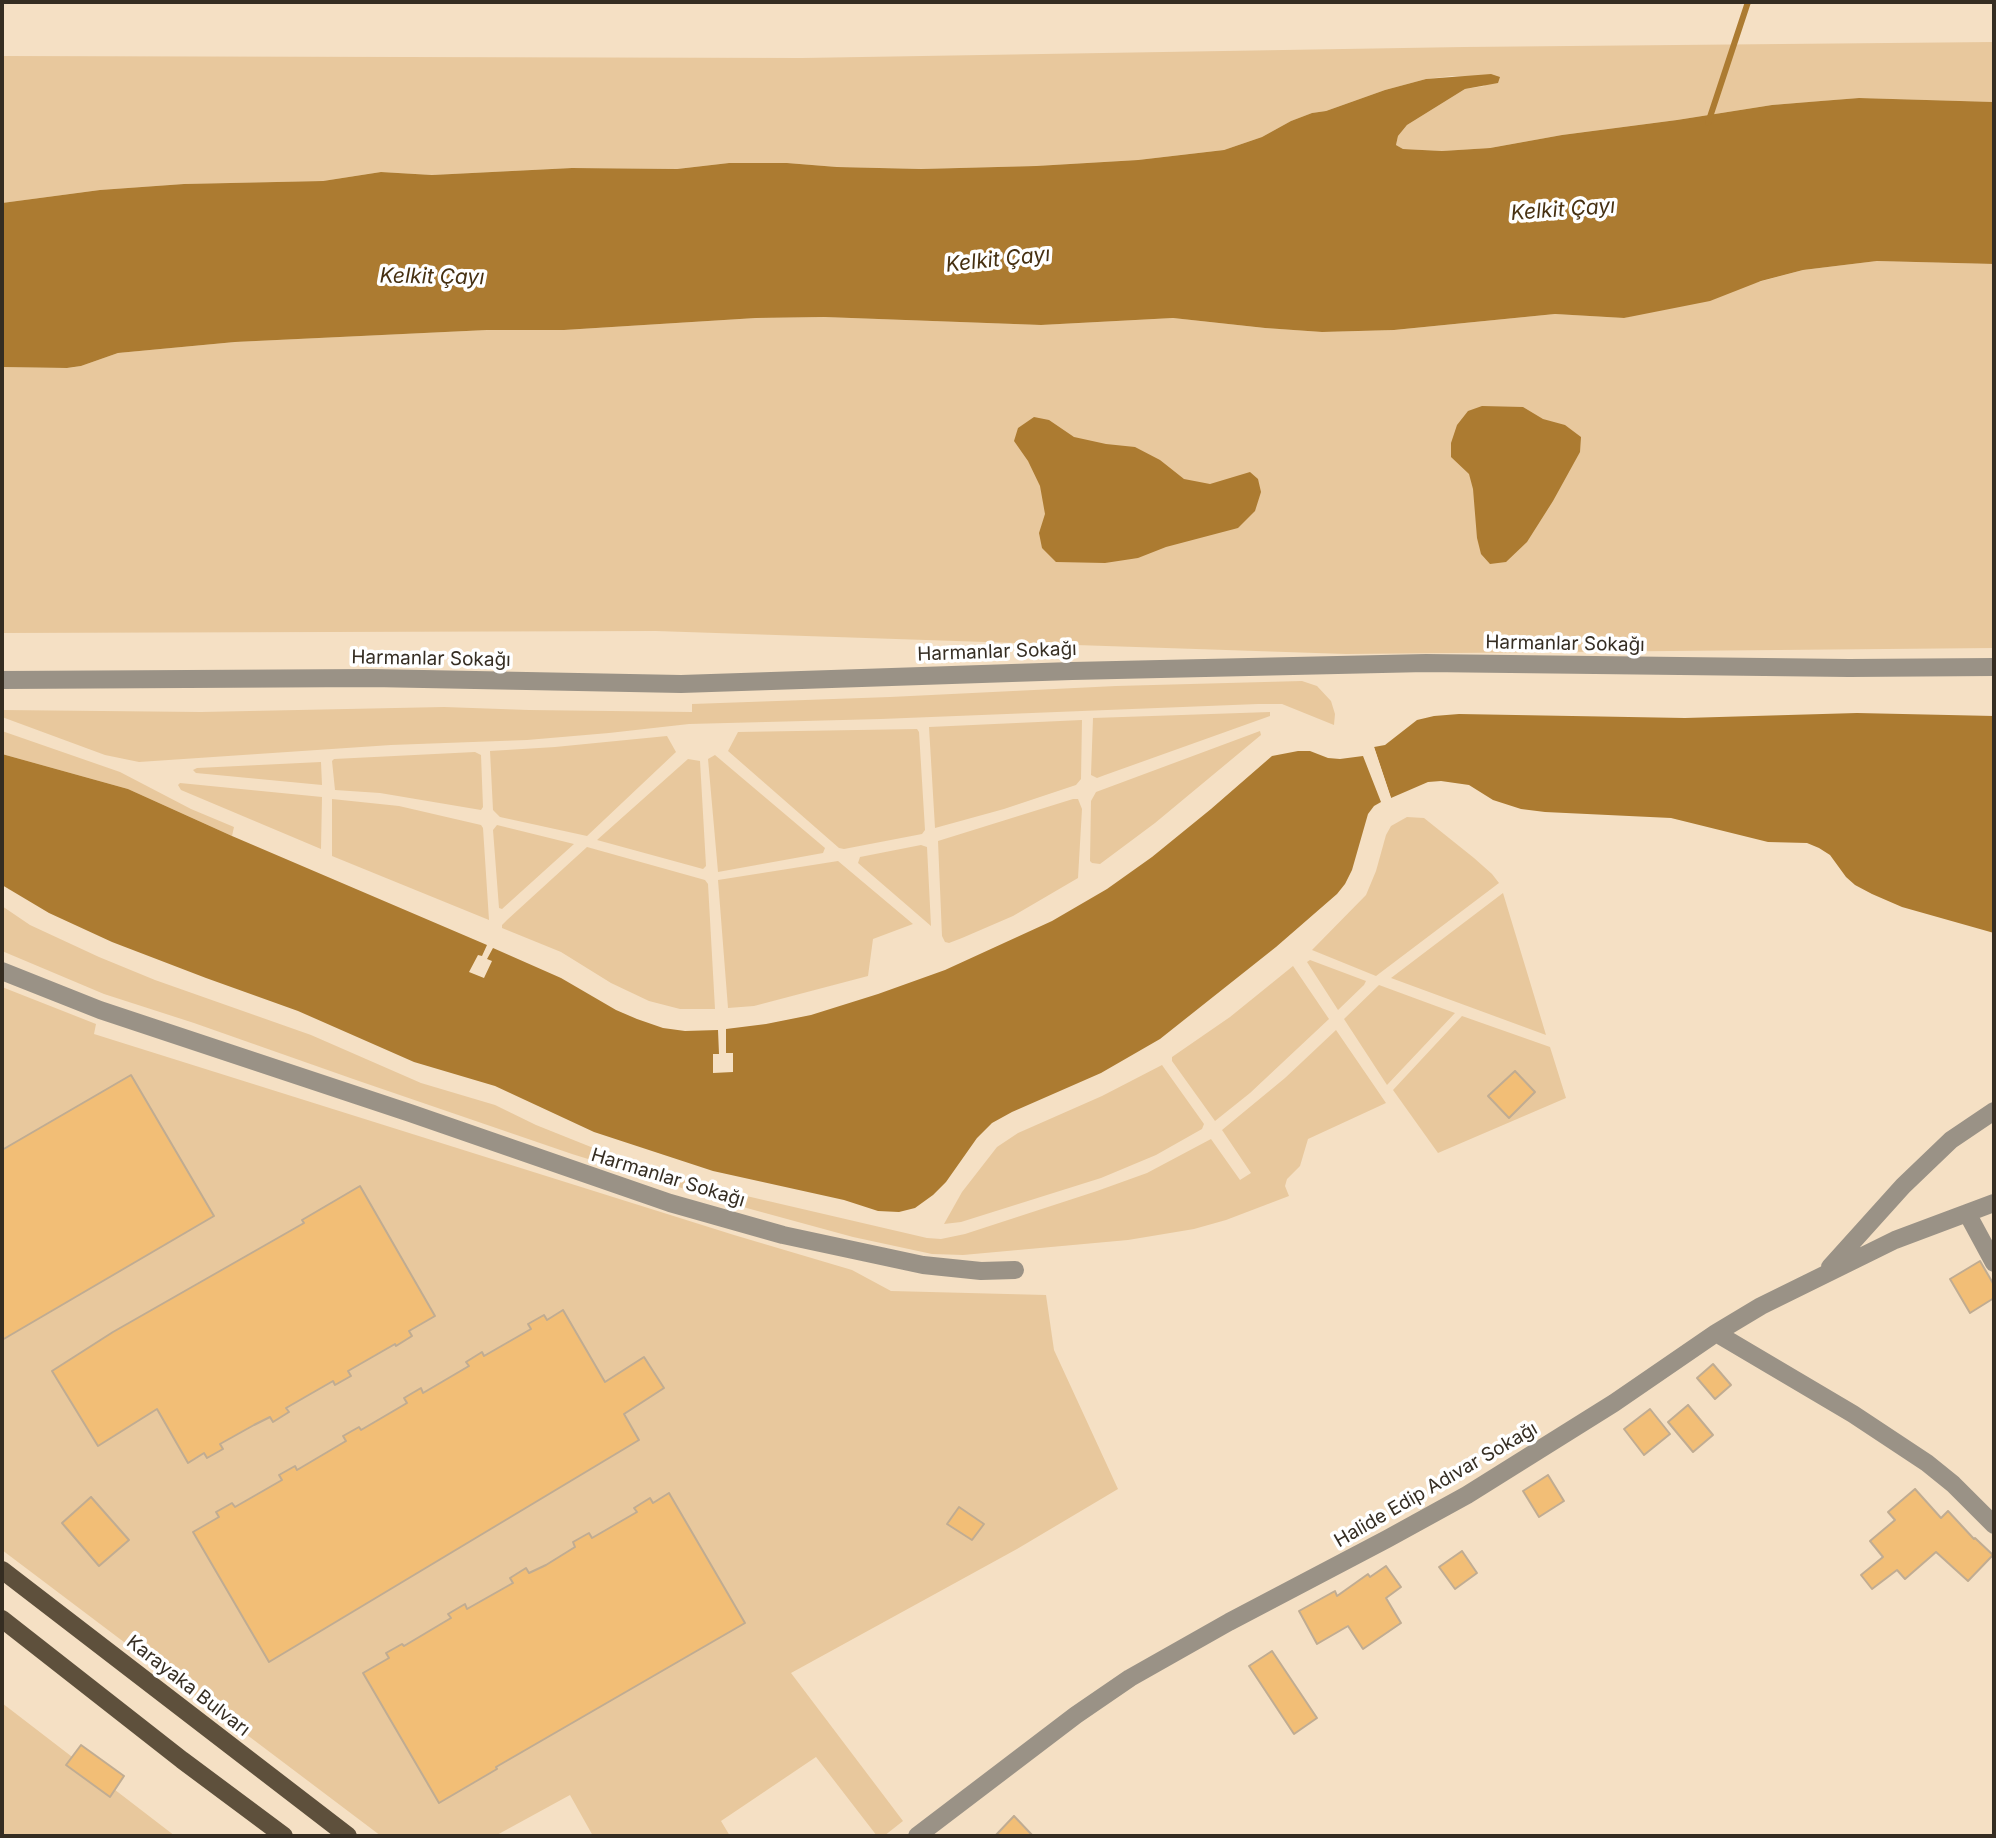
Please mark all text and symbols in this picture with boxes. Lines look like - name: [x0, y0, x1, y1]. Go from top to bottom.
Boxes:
- water label: Kelkit Çayı: [1510, 194, 1616, 226]
- water label: Kelkit Çayı: [945, 242, 1051, 278]
- water label: Kelkit Çayı: [379, 263, 485, 291]
- street label: Harmanlar Sokağı: [1485, 631, 1645, 657]
- street label: Harmanlar Sokağı: [917, 638, 1077, 666]
- street label: Harmanlar Sokağı: [351, 646, 511, 672]
- street label: Harmanlar Sokağı: [588, 1144, 748, 1212]
- street label: Halide Edip Adıvar Sokağı: [1330, 1417, 1542, 1553]
- street label: Karayaka Bulvarı: [122, 1631, 254, 1741]

